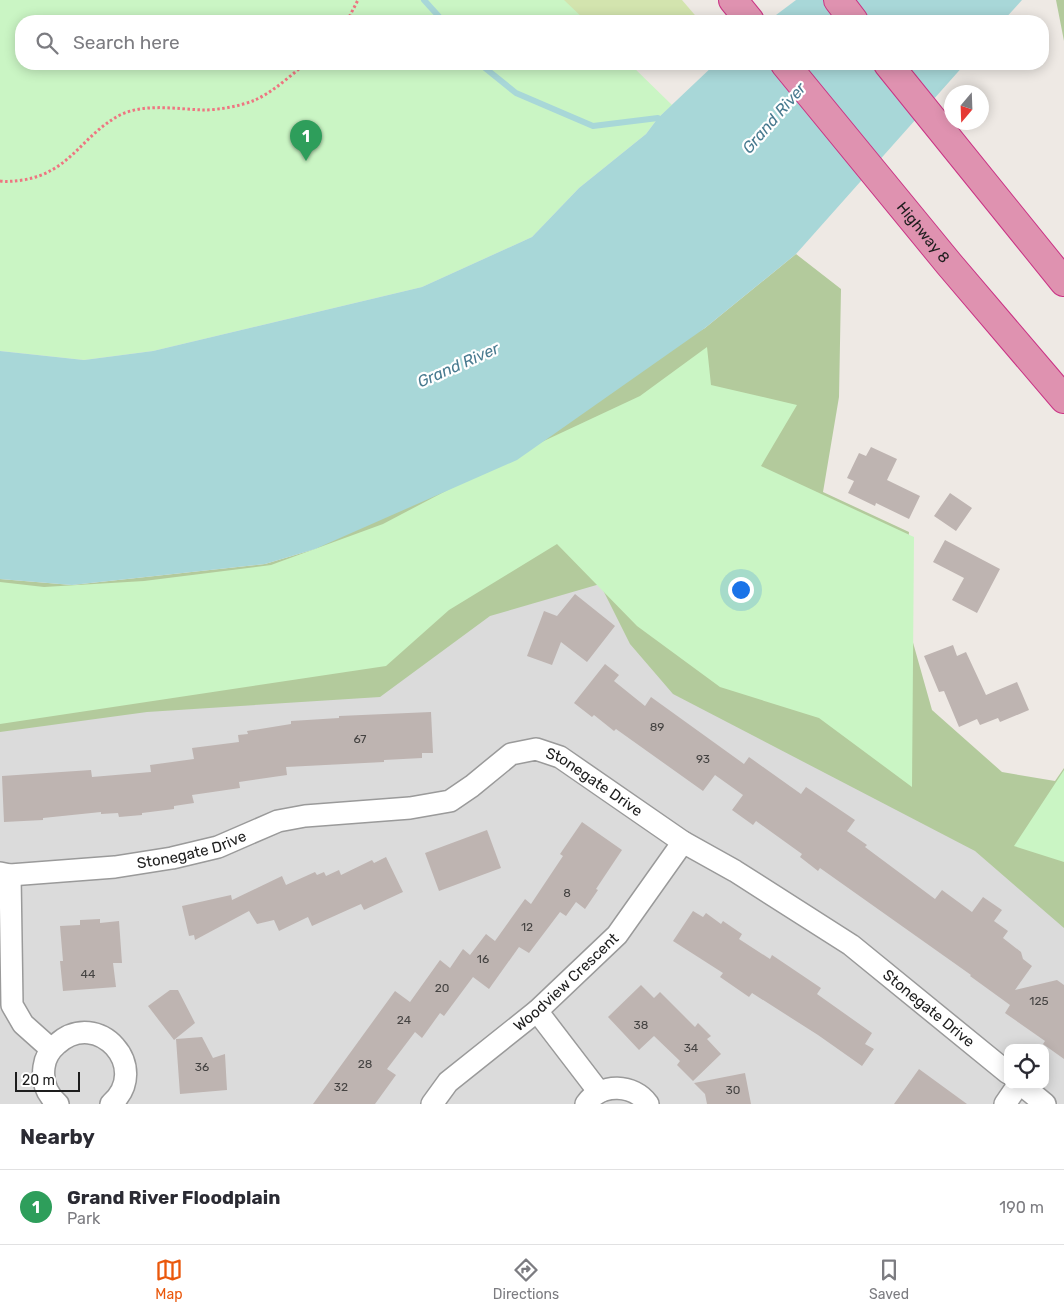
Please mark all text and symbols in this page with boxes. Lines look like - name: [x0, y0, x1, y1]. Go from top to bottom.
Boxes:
- search box: [15, 15, 1049, 70]
- icon: search: [33, 29, 61, 57]
- text: Search here: [73, 31, 180, 54]
- water label: Grand River: [738, 78, 810, 157]
- north arrow: [944, 85, 989, 130]
- pin: 1: [290, 120, 322, 161]
- street label: Highway 8: [893, 198, 953, 267]
- water label: Grand River: [414, 338, 503, 391]
- your location: [728, 577, 754, 603]
- house number: 89: [650, 720, 664, 734]
- house number: 67: [353, 732, 367, 746]
- street label: Stonegate Drive: [543, 744, 646, 820]
- house number: 93: [696, 752, 710, 766]
- street label: Stonegate Drive: [136, 827, 249, 872]
- house number: 8: [563, 886, 571, 900]
- house number: 12: [521, 920, 533, 934]
- street label: Woodview Crescent: [510, 929, 622, 1035]
- house number: 16: [477, 952, 489, 966]
- street label: Stonegate Drive: [879, 966, 978, 1051]
- house number: 44: [81, 967, 96, 981]
- house number: 20: [435, 981, 449, 995]
- house number: 125: [1029, 994, 1049, 1008]
- house number: 24: [397, 1013, 412, 1027]
- house number: 38: [634, 1018, 648, 1032]
- house number: 34: [684, 1041, 699, 1055]
- map controls: [1004, 1044, 1049, 1089]
- button: locate: [1004, 1044, 1049, 1089]
- house number: 28: [358, 1057, 372, 1071]
- house number: 36: [195, 1060, 209, 1074]
- scale bar: [15, 1069, 80, 1092]
- text: 20 m: [22, 1072, 55, 1089]
- house number: 32: [334, 1080, 348, 1094]
- house number: 30: [726, 1083, 740, 1097]
- text: Nearby: [20, 1124, 95, 1149]
- text: Grand River Floodplain: [67, 1186, 280, 1209]
- text: 1: [32, 1198, 40, 1217]
- text: 190 m: [999, 1198, 1044, 1217]
- text: Park: [67, 1209, 100, 1228]
- tab: Map: [155, 1256, 183, 1303]
- tab: Directions: [493, 1256, 559, 1303]
- tab: Saved: [869, 1256, 909, 1303]

